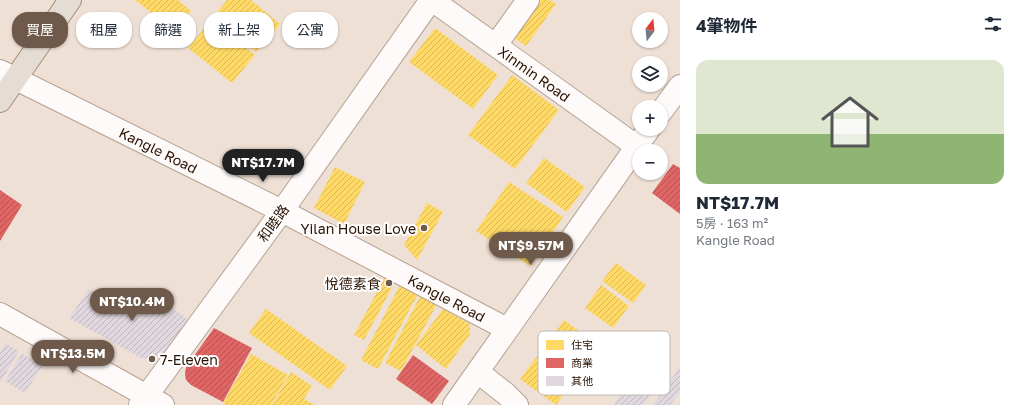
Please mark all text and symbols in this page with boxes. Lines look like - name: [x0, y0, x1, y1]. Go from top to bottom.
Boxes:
- chip: 買屋: [12, 12, 68, 48]
- chip: 租屋: [76, 12, 132, 48]
- chip: 篩選: [140, 12, 196, 48]
- chip: 新上架: [204, 12, 274, 48]
- chip: 公寓: [282, 12, 338, 48]
- north arrow: [632, 12, 668, 48]
- map controls: [632, 12, 668, 180]
- icon: filters: [982, 13, 1004, 35]
- text: 4筆物件: [696, 15, 758, 36]
- street label: Xinmin Road: [495, 42, 574, 105]
- button: layers: [632, 56, 668, 92]
- icon: home: [814, 86, 886, 158]
- button: +: [632, 100, 668, 136]
- street label: Kangle Road: [117, 123, 200, 176]
- button: −: [632, 144, 668, 180]
- pin: NT$17.7M: [222, 149, 304, 183]
- text: NT$17.7M: [231, 154, 295, 170]
- text: NT$17.7M: [696, 192, 779, 213]
- street label: 和睦路: [254, 201, 292, 245]
- text: 5房 · 163 m²: [696, 215, 768, 231]
- place label: Yilan House Love: [301, 220, 416, 237]
- marker: Yilan House Love: [419, 223, 429, 233]
- pin: NT$9.57M: [490, 232, 572, 266]
- text: Kangle Road: [696, 232, 775, 248]
- text: NT$9.57M: [498, 237, 564, 253]
- street label: Kangle Road: [405, 270, 488, 325]
- place label: 悅德素食: [325, 275, 381, 292]
- marker: 悅德素食: [384, 278, 394, 288]
- pin: NT$10.4M: [91, 288, 173, 322]
- text: NT$10.4M: [99, 293, 165, 309]
- legend: [538, 331, 670, 395]
- text: 住宅: [571, 338, 593, 351]
- pin: NT$13.5M: [32, 340, 114, 374]
- text: NT$13.5M: [40, 345, 106, 361]
- place label: 7-Eleven: [160, 351, 218, 368]
- marker: 7-Eleven: [147, 354, 157, 364]
- text: 商業: [571, 356, 593, 369]
- text: 其他: [571, 374, 593, 387]

